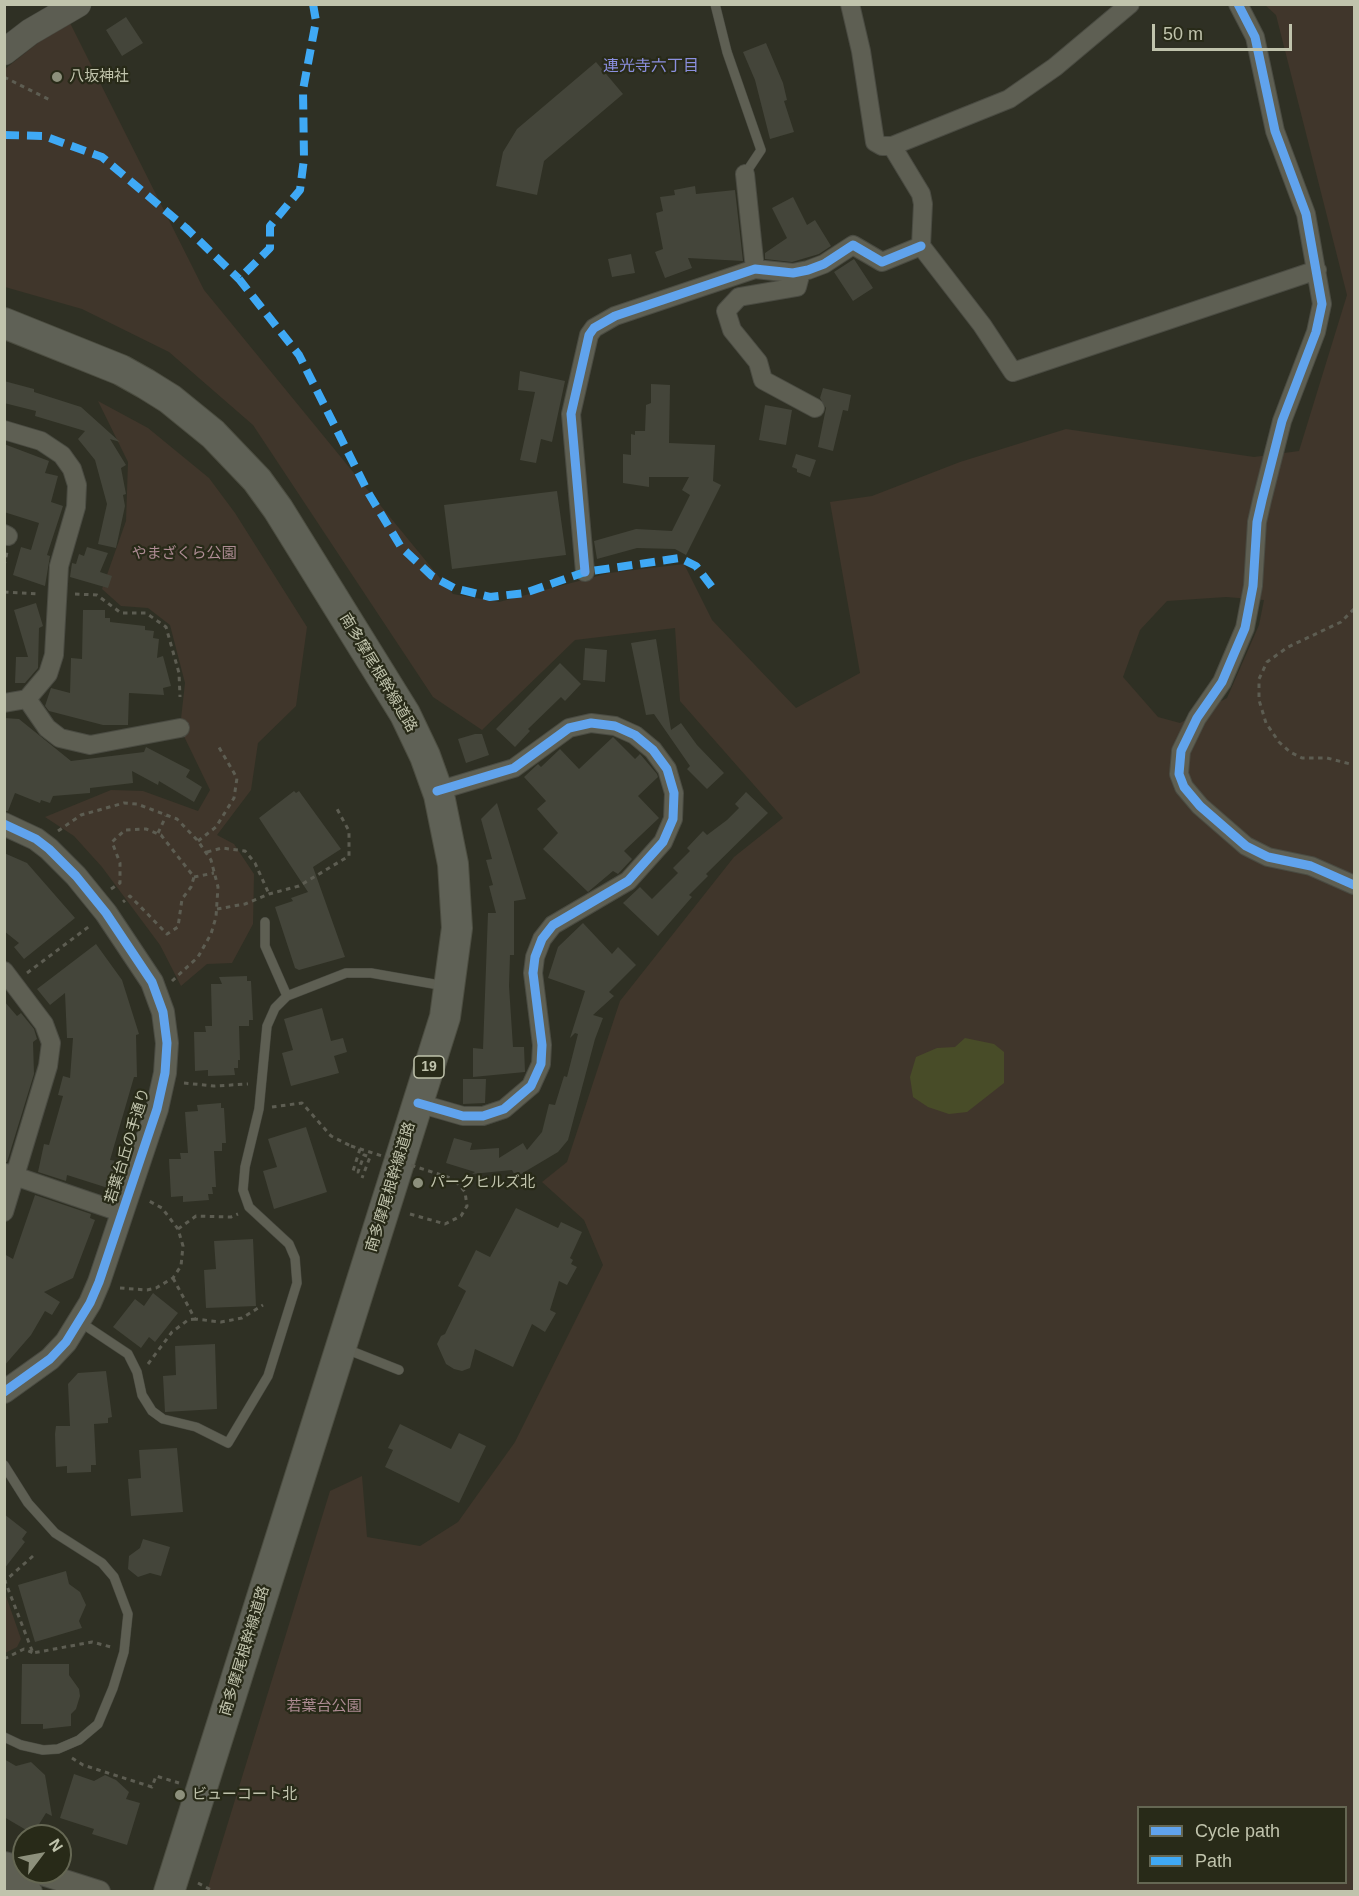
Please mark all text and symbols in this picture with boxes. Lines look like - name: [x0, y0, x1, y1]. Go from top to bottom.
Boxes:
- scale bar: [1155, 12, 1294, 50]
- text: 50 m: [1163, 24, 1203, 44]
- district label: 連光寺六丁目: [603, 57, 699, 77]
- place label: 八坂神社: [69, 68, 129, 86]
- marker: 八坂神社: [50, 70, 64, 84]
- park label: やまざくら公園: [132, 545, 236, 563]
- street label: 南多摩尾根幹線道路: [336, 611, 420, 735]
- road number: 19: [414, 1056, 444, 1078]
- street label: 若葉台丘の手通り: [102, 1086, 154, 1206]
- street label: 南多摩尾根幹線道路: [363, 1120, 419, 1254]
- place label: パークヒルズ北: [430, 1174, 535, 1192]
- marker: パークヒルズ北: [411, 1176, 425, 1190]
- street label: 南多摩尾根幹線道路: [217, 1584, 273, 1718]
- park label: 若葉台公園: [287, 1698, 361, 1716]
- place label: ビューコート北: [192, 1786, 297, 1804]
- marker: ビューコート北: [173, 1788, 187, 1802]
- legend: [1137, 1806, 1347, 1884]
- text: Cycle path: [1195, 1821, 1280, 1841]
- north arrow: [12, 1824, 72, 1884]
- text: N: [46, 1836, 66, 1855]
- text: Path: [1195, 1851, 1232, 1871]

